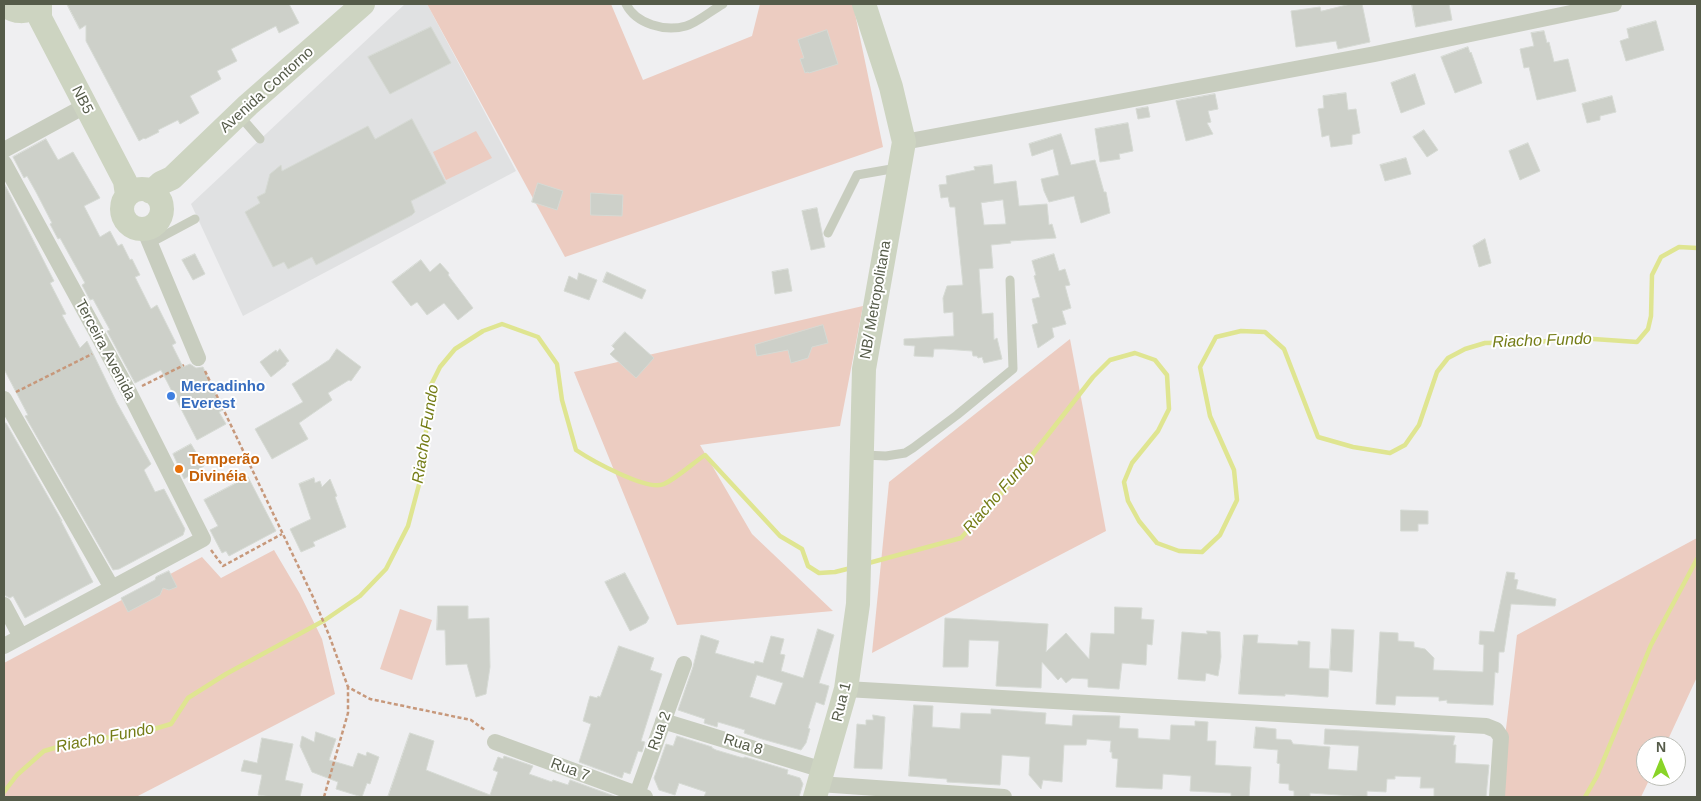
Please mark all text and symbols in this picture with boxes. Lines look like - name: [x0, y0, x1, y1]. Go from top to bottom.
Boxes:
- street label: Avenida Contorno: [216, 43, 318, 137]
- street label: NB5: [67, 83, 97, 117]
- street label: NB/ Metropolitana: [857, 239, 895, 361]
- street label: Terceira Avenida: [71, 297, 139, 403]
- water label: Riacho Fundo: [1492, 330, 1592, 352]
- place label: Mercadinho Everest: [181, 378, 265, 413]
- water label: Riacho Fundo: [409, 383, 443, 485]
- marker: Mercadinho Everest: [165, 390, 177, 402]
- water label: Riacho Fundo: [959, 450, 1039, 538]
- place label: Temperão Divinéia: [189, 451, 260, 486]
- marker: Temperão Divinéia: [173, 463, 185, 475]
- street label: Rua 1: [828, 680, 856, 724]
- street label: Rua 2: [645, 709, 675, 753]
- water label: Riacho Fundo: [54, 719, 156, 757]
- street label: Rua 8: [721, 731, 765, 759]
- north arrow: [1636, 736, 1686, 786]
- text: N: [1656, 739, 1666, 755]
- street label: Rua 7: [548, 755, 592, 785]

